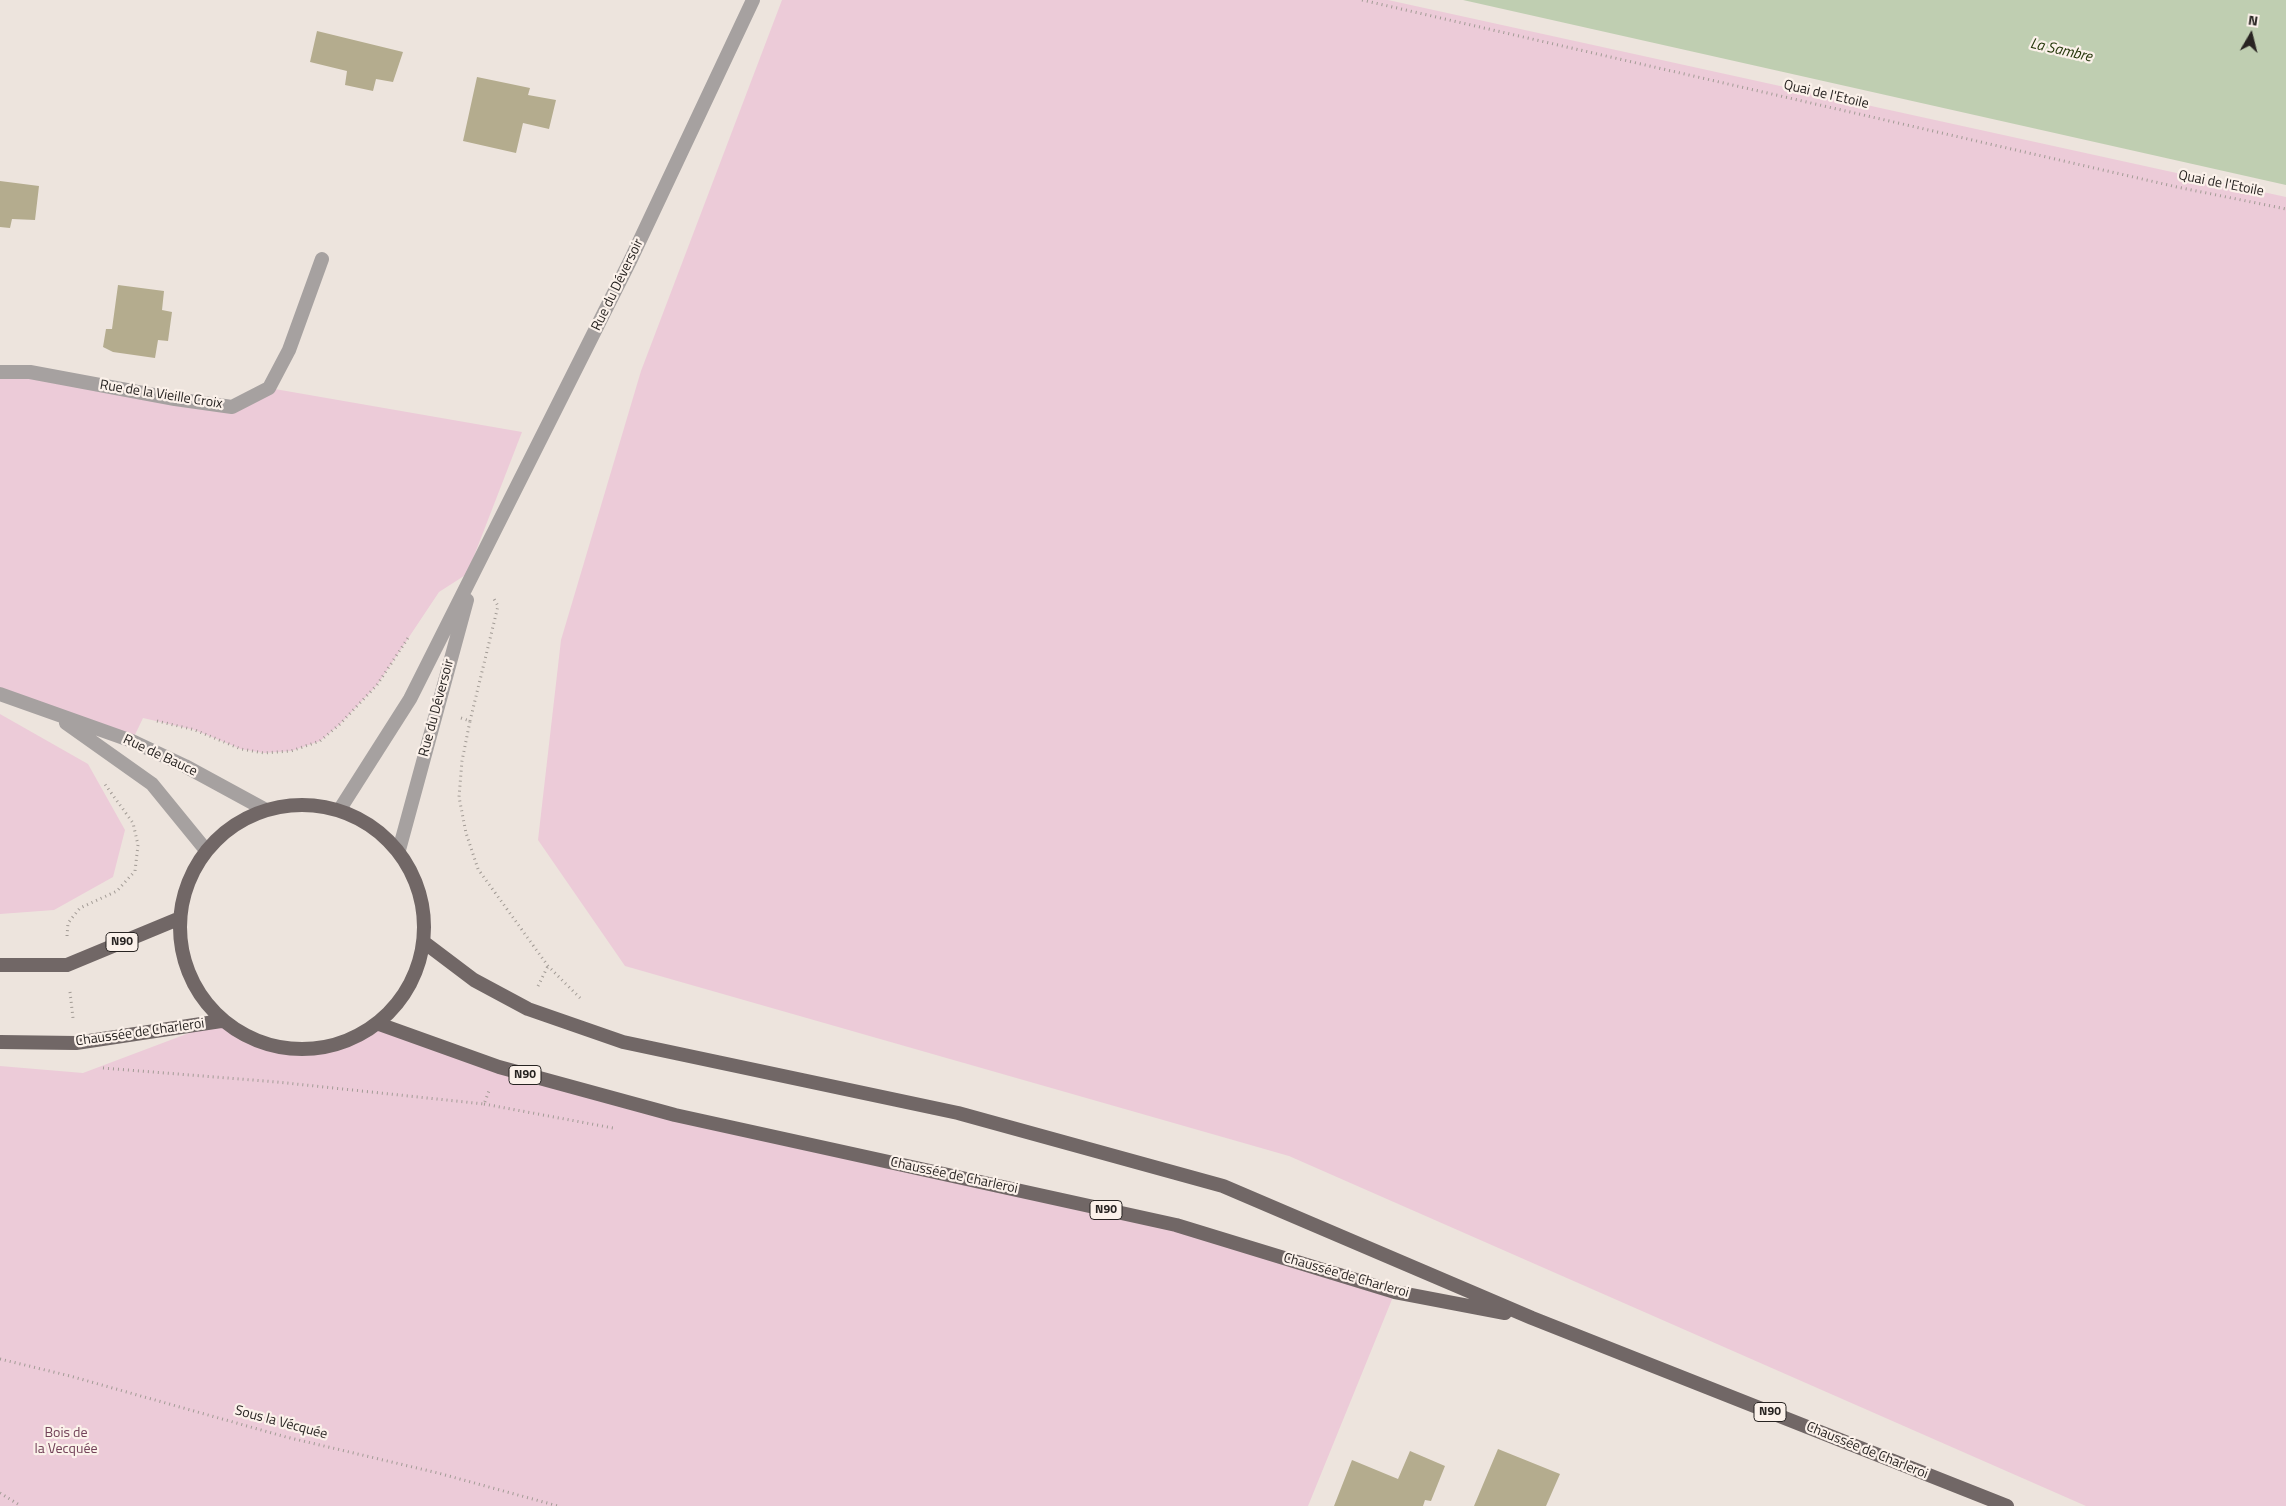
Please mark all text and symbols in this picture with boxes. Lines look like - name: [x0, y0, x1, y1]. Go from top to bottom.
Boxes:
- text: N: [2247, 9, 2259, 31]
- north arrow: [2226, 10, 2276, 60]
- water label: La Sambre: [2028, 35, 2094, 67]
- street label: Quai de l'Etoile: [1782, 77, 1870, 113]
- street label: Quai de l'Etoile: [2177, 167, 2265, 201]
- street label: Rue du Déversoir: [588, 236, 648, 334]
- street label: Rue de la Vieille Croix: [98, 377, 224, 413]
- street label: Rue du Déversoir: [416, 657, 458, 759]
- street label: Rue de Bauce: [120, 732, 200, 780]
- road number: N90: [106, 932, 138, 952]
- street label: Chaussée de Charleroi: [75, 1016, 205, 1050]
- road number: N90: [509, 1066, 541, 1084]
- street label: Chaussée de Charleroi: [889, 1154, 1019, 1198]
- road number: N90: [1090, 1200, 1122, 1220]
- street label: Chaussée de Charleroi: [1281, 1250, 1411, 1302]
- road number: N90: [1754, 1402, 1786, 1421]
- street label: Sous la Vécquée: [233, 1403, 329, 1443]
- street label: Chaussée de Charleroi: [1804, 1419, 1930, 1483]
- park label: Bois de la Vecquée: [34, 1426, 98, 1458]

